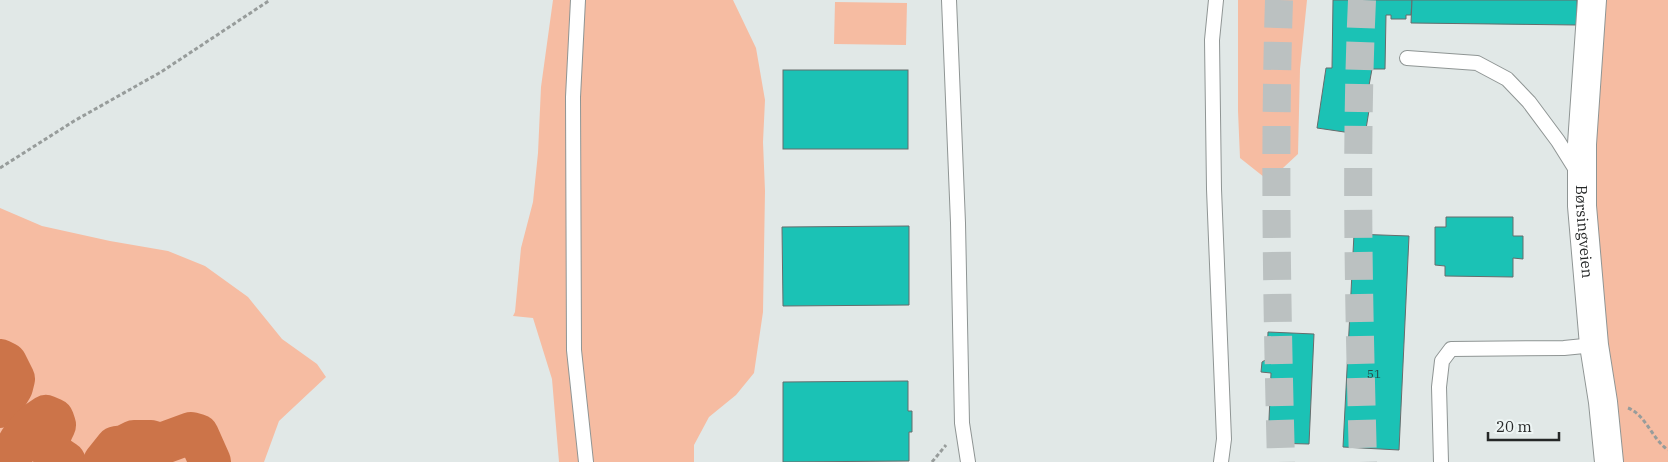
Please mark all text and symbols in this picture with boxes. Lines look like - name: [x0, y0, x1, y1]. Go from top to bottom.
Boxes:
- street label: Børsingveien: [1572, 185, 1598, 279]
- house number: 51: [1367, 366, 1381, 381]
- scale bar: [1488, 410, 1559, 442]
- text: 20 m: [1496, 417, 1532, 436]

